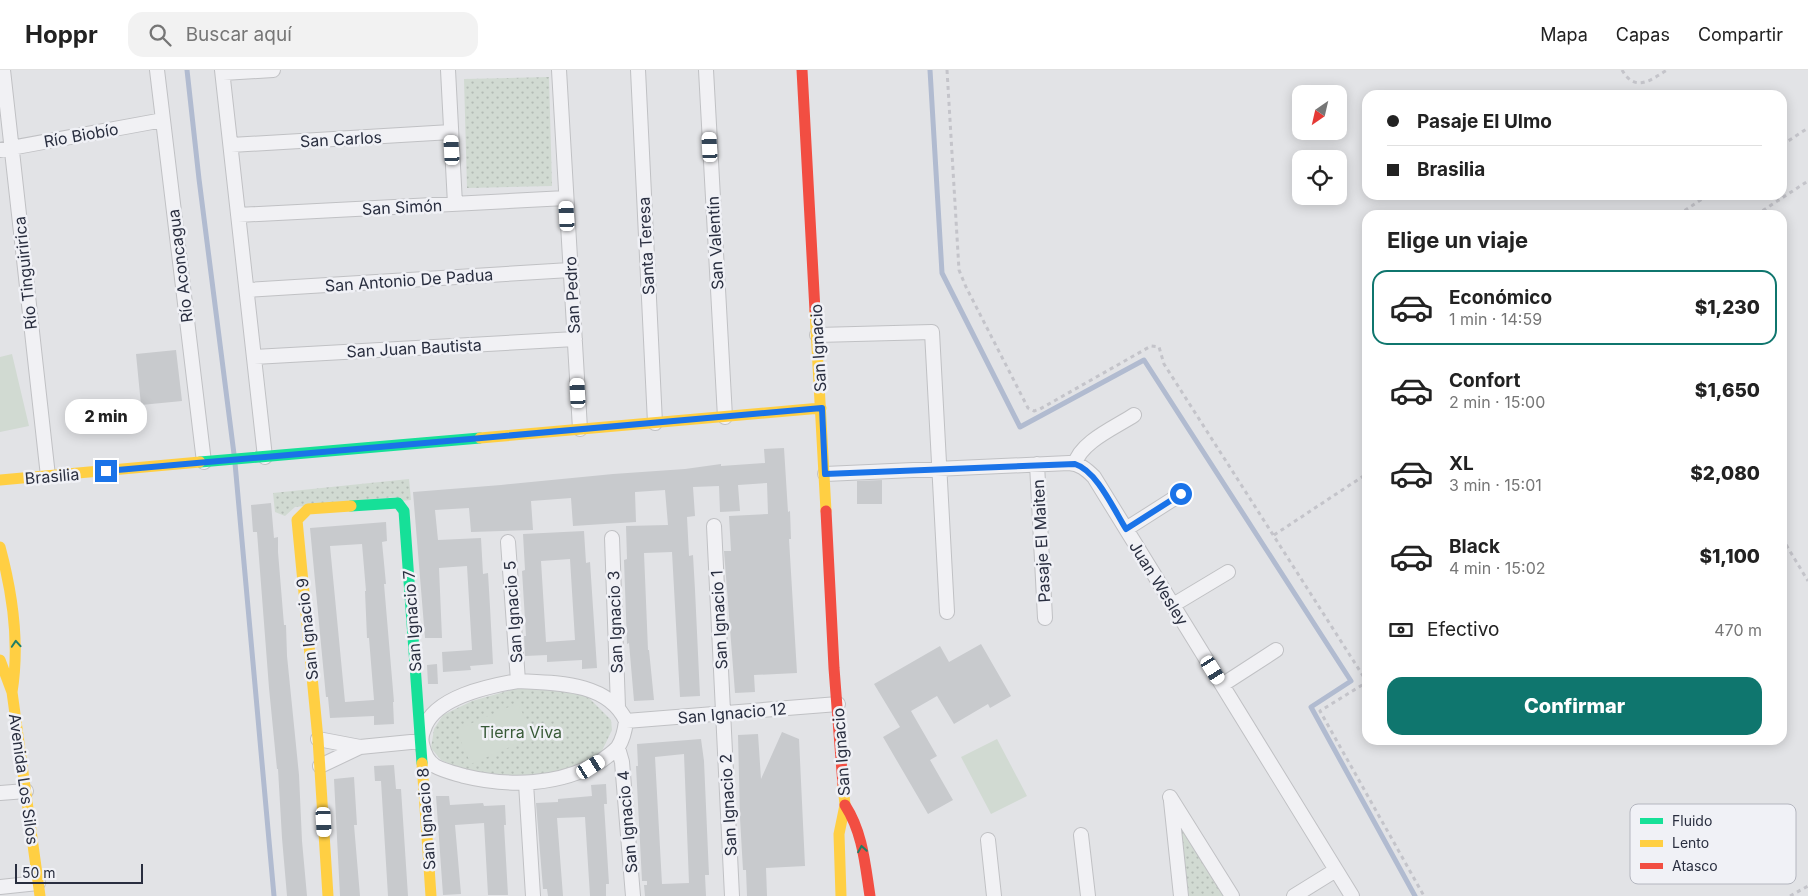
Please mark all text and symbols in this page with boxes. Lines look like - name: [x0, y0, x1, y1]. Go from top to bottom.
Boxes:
- search box: [128, 12, 478, 57]
- text: Hoppr: [25, 20, 98, 49]
- icon: search: [146, 21, 174, 49]
- text: Buscar aquí: [186, 23, 292, 46]
- text: Mapa: [1540, 24, 1588, 45]
- text: Capas: [1616, 24, 1670, 45]
- text: Compartir: [1698, 24, 1783, 45]
- north arrow: [1292, 85, 1348, 140]
- map controls: [1292, 85, 1347, 205]
- text: Pasaje El Ulmo: [1417, 110, 1552, 133]
- street label: Río Biobío: [42, 119, 120, 151]
- street label: San Carlos: [300, 127, 382, 151]
- car: [701, 132, 718, 162]
- car: [443, 135, 460, 165]
- button: locate: [1292, 150, 1347, 205]
- text: Brasilia: [1417, 158, 1485, 181]
- street label: San Simón: [361, 195, 443, 219]
- street label: Santa Teresa: [633, 196, 659, 296]
- street label: San Valentín: [703, 196, 727, 290]
- car: [558, 201, 575, 231]
- street label: Río Aconcagua: [163, 208, 197, 324]
- street label: Río Tinguiririca: [9, 215, 41, 331]
- text: Elige un viaje: [1387, 227, 1528, 253]
- street label: San Pedro: [560, 256, 584, 334]
- street label: San Antonio De Padua: [324, 264, 494, 296]
- icon: car: [1389, 285, 1434, 330]
- text: Económico: [1449, 286, 1552, 309]
- text: $1,230: [1695, 296, 1760, 319]
- street label: San Ignacio: [806, 303, 830, 393]
- text: 1 min · 14:59: [1449, 309, 1542, 329]
- street label: San Juan Bautista: [346, 334, 482, 362]
- icon: car: [1389, 368, 1434, 413]
- text: Confort: [1449, 369, 1520, 392]
- car: [569, 378, 586, 408]
- text: $1,650: [1695, 379, 1760, 402]
- text: 2 min · 15:00: [1449, 392, 1545, 412]
- callout: 2 min: [65, 398, 147, 434]
- text: 2 min: [84, 406, 128, 426]
- icon: car: [1389, 451, 1434, 496]
- text: XL: [1449, 452, 1474, 475]
- route end: [95, 460, 117, 482]
- text: $2,080: [1690, 462, 1760, 485]
- street label: Brasilia: [24, 464, 80, 488]
- text: 3 min · 15:01: [1449, 475, 1542, 495]
- street label: Pasaje El Maiten: [1028, 479, 1054, 603]
- route start: [1170, 483, 1192, 505]
- icon: car: [1389, 534, 1434, 579]
- text: Black: [1449, 535, 1500, 558]
- street label: Juan Wesley: [1125, 537, 1193, 629]
- text: $1,100: [1699, 545, 1760, 568]
- text: 4 min · 15:02: [1449, 558, 1545, 578]
- street label: San Ignacio 5: [499, 560, 527, 664]
- street label: San Ignacio 7: [398, 569, 426, 673]
- street label: San Ignacio 3: [603, 570, 627, 674]
- street label: San Ignacio 1: [706, 570, 732, 670]
- street label: San Ignacio 9: [292, 577, 322, 681]
- icon: cash: [1387, 616, 1415, 644]
- text: Efectivo: [1427, 618, 1499, 641]
- text: 470 m: [1714, 620, 1762, 640]
- one-way arrow: [11, 640, 22, 648]
- car: [1198, 653, 1227, 687]
- button: Confirmar: [1387, 677, 1762, 735]
- street label: San Ignacio 12: [677, 698, 787, 728]
- street label: San Ignacio: [828, 707, 854, 797]
- street label: Avenida Los Silos: [5, 712, 43, 846]
- park label: Tierra Viva: [480, 722, 562, 742]
- car: [574, 753, 607, 781]
- street label: San Ignacio 2: [715, 753, 741, 857]
- street label: San Ignacio 8: [412, 767, 440, 871]
- street label: San Ignacio 4: [613, 770, 641, 874]
- legend: [1630, 804, 1796, 884]
- car: [315, 807, 332, 837]
- text: Fluido: [1672, 812, 1712, 829]
- text: Lento: [1672, 834, 1709, 851]
- one-way arrow: [858, 845, 868, 853]
- text: Atasco: [1672, 857, 1718, 874]
- scale bar: [15, 861, 142, 884]
- text: 50 m: [22, 864, 56, 881]

